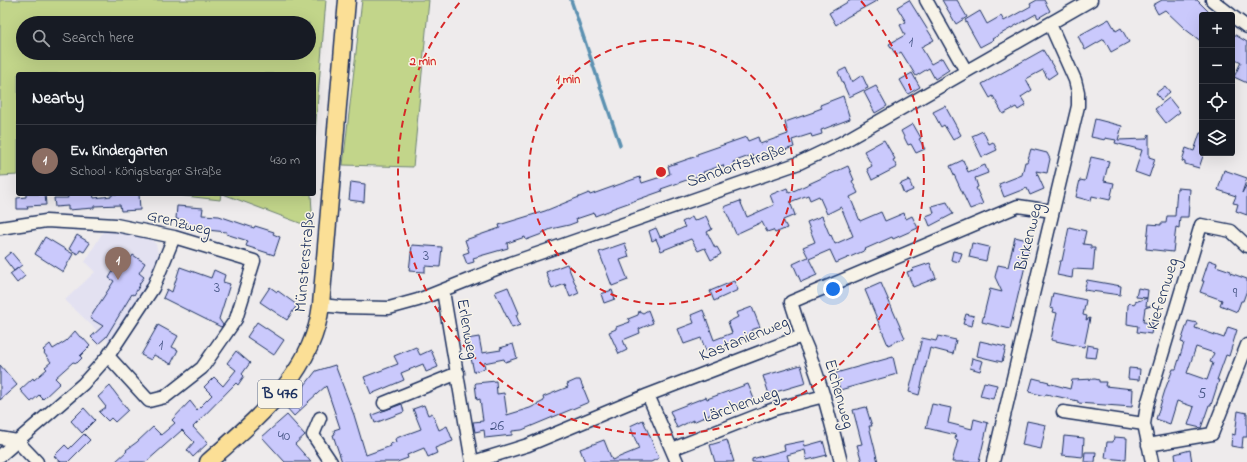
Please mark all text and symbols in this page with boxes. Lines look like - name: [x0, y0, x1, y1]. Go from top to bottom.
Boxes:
- map controls: [1199, 12, 1235, 156]
- button: +: [1199, 12, 1235, 48]
- search box: [16, 16, 316, 60]
- icon: search: [30, 27, 52, 49]
- text: Search here: [62, 27, 134, 49]
- house number: 1: [909, 31, 914, 53]
- button: −: [1199, 48, 1235, 84]
- text: 2 min: [409, 53, 436, 71]
- text: 1 min: [556, 71, 580, 89]
- button: locate: [1199, 84, 1235, 120]
- text: Nearby: [32, 86, 84, 111]
- button: layers: [1199, 120, 1235, 156]
- street label: Sandortstraße: [683, 137, 789, 195]
- text: Ev. Kindergarten: [70, 140, 168, 162]
- text: 1: [43, 151, 47, 170]
- text: 430 m: [270, 151, 300, 170]
- text: School · Königsberger Straße: [70, 162, 221, 181]
- centre of rings: [654, 165, 668, 179]
- street label: Birkenweg: [1008, 200, 1051, 275]
- street label: Grenzweg: [144, 203, 214, 245]
- street label: Münsterstraße: [288, 210, 322, 313]
- house number: 3: [423, 245, 429, 267]
- pin: 1: [105, 247, 131, 280]
- street label: Kiefernweg: [1140, 255, 1188, 334]
- house number: 3: [214, 277, 220, 299]
- your location: [823, 279, 843, 299]
- house number: 9: [1233, 282, 1238, 304]
- street label: Erlenweg: [447, 297, 485, 361]
- street label: Kastanienweg: [695, 310, 793, 370]
- house number: 1: [159, 334, 164, 356]
- street label: Eichenweg: [815, 356, 861, 432]
- road number: B 476: [258, 380, 302, 408]
- street label: Lärchenweg: [700, 380, 783, 432]
- house number: 5: [1198, 383, 1207, 405]
- house number: 26: [490, 415, 504, 437]
- house number: 40: [278, 425, 291, 447]

